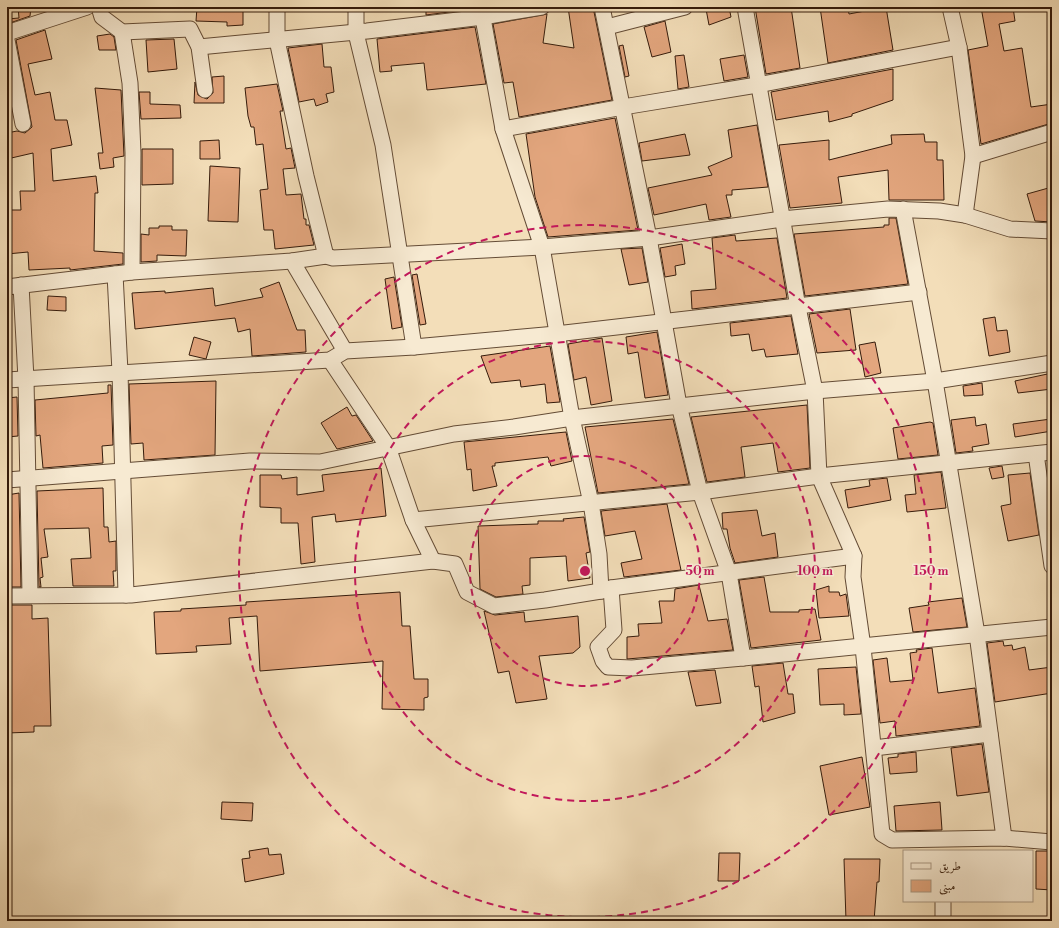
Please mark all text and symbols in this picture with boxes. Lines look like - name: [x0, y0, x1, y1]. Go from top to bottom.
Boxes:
- centre of rings: [578, 564, 592, 578]
- text: 50 m: [685, 564, 715, 579]
- text: 100 m: [797, 564, 833, 579]
- text: 150 m: [914, 564, 948, 579]
- legend: [903, 850, 1033, 902]
- text: طريق: [939, 859, 961, 874]
- text: مبنى: [939, 879, 955, 895]

